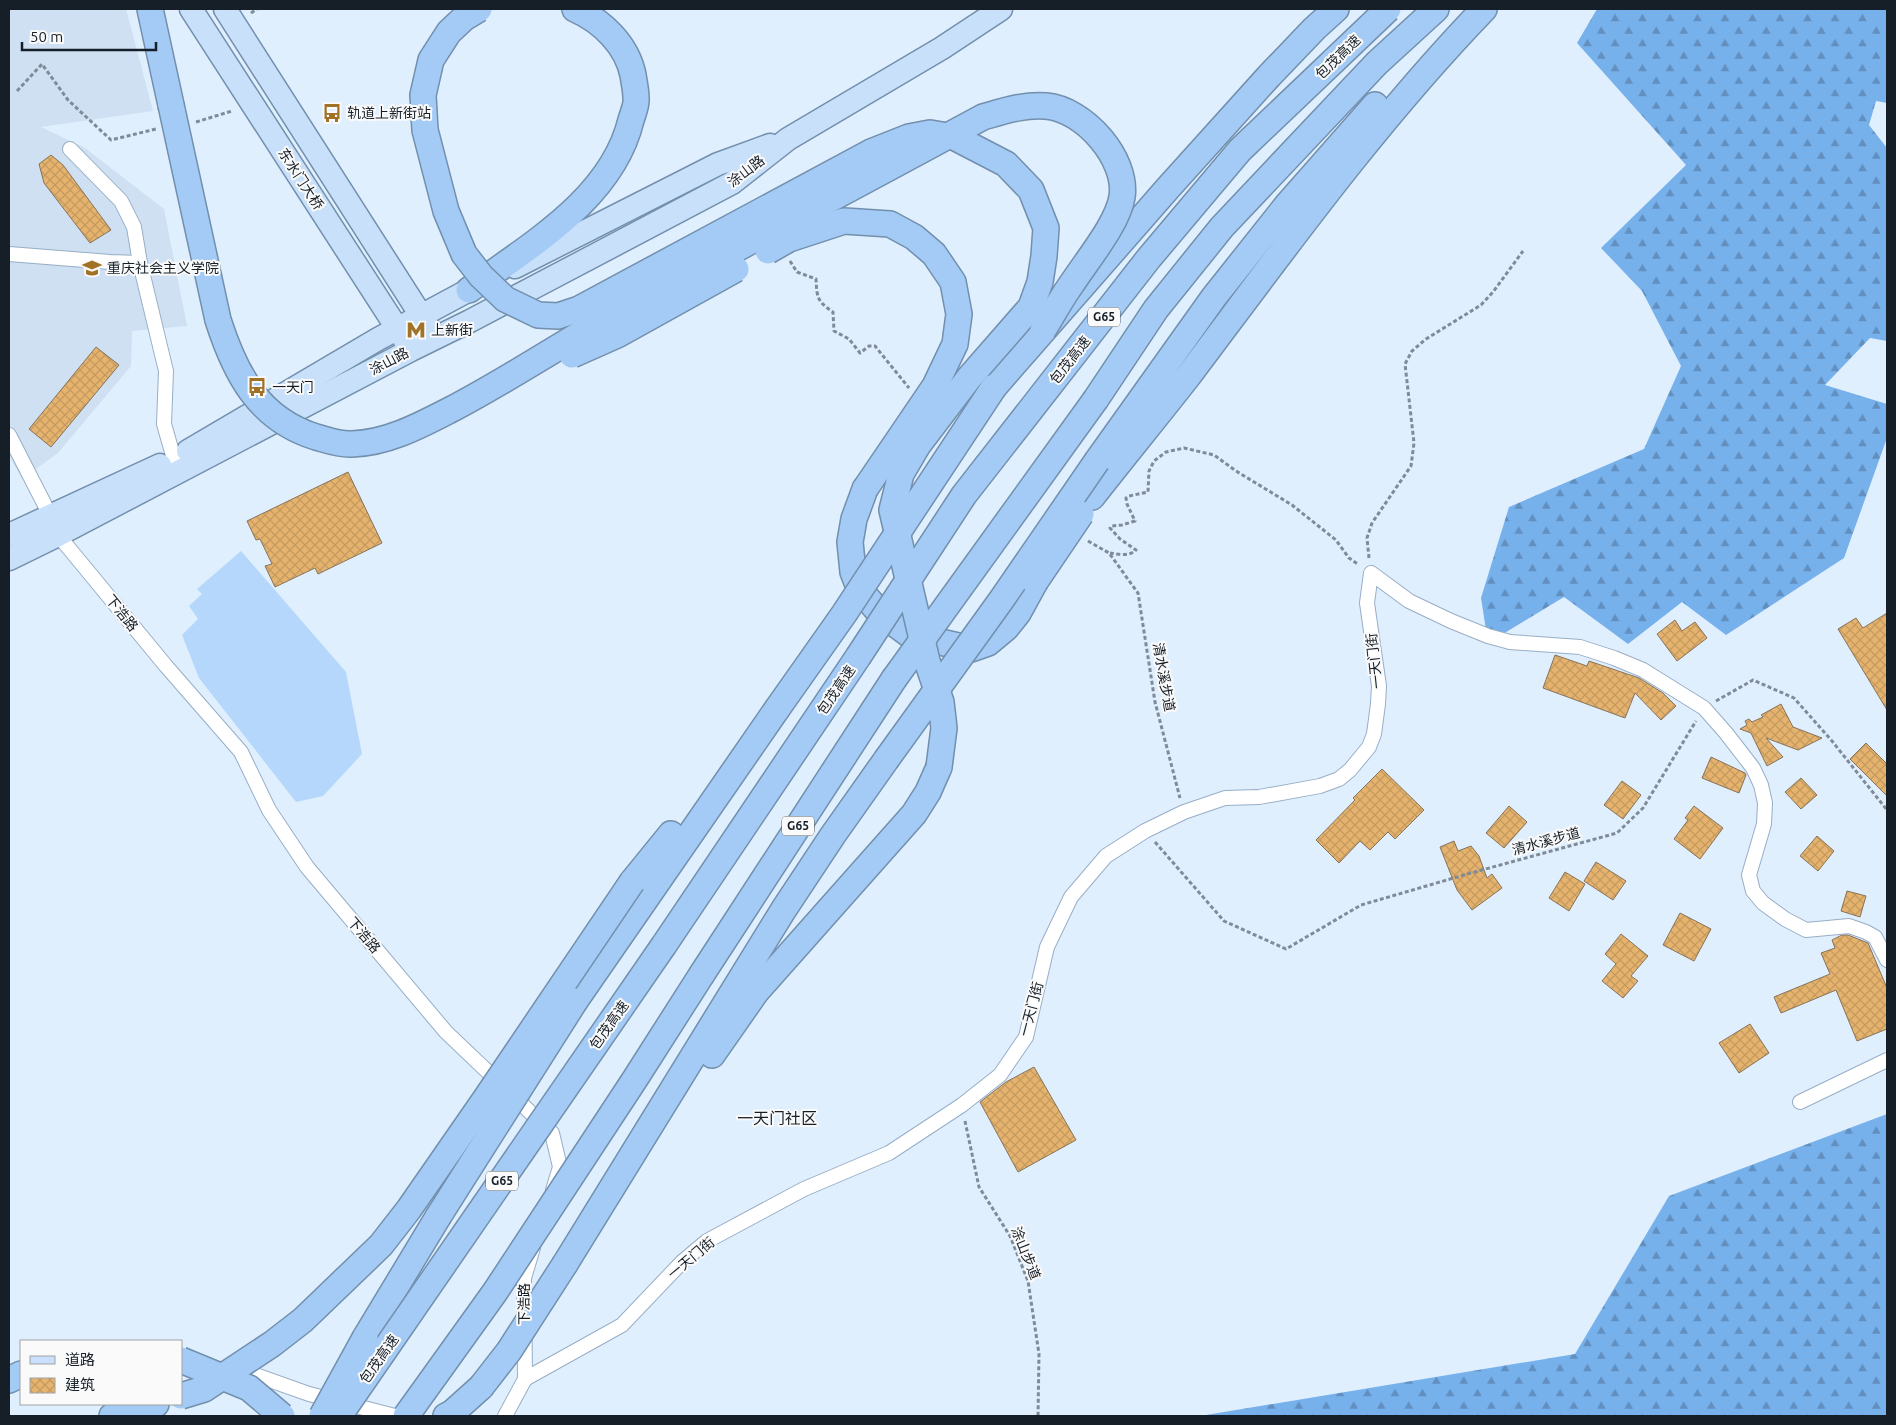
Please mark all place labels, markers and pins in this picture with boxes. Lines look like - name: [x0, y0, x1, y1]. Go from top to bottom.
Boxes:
- bus stop icon: 轨道上新街站: [321, 102, 343, 124]
- place label: 轨道上新街站: [347, 105, 431, 121]
- school or university icon: 重庆社会主义学院: [81, 257, 103, 279]
- place label: 重庆社会主义学院: [107, 260, 219, 276]
- metro station icon: 上新街: [405, 319, 427, 341]
- place label: 上新街: [431, 322, 473, 338]
- bus stop icon: 一天门: [246, 376, 268, 398]
- place label: 一天门: [272, 379, 314, 395]

